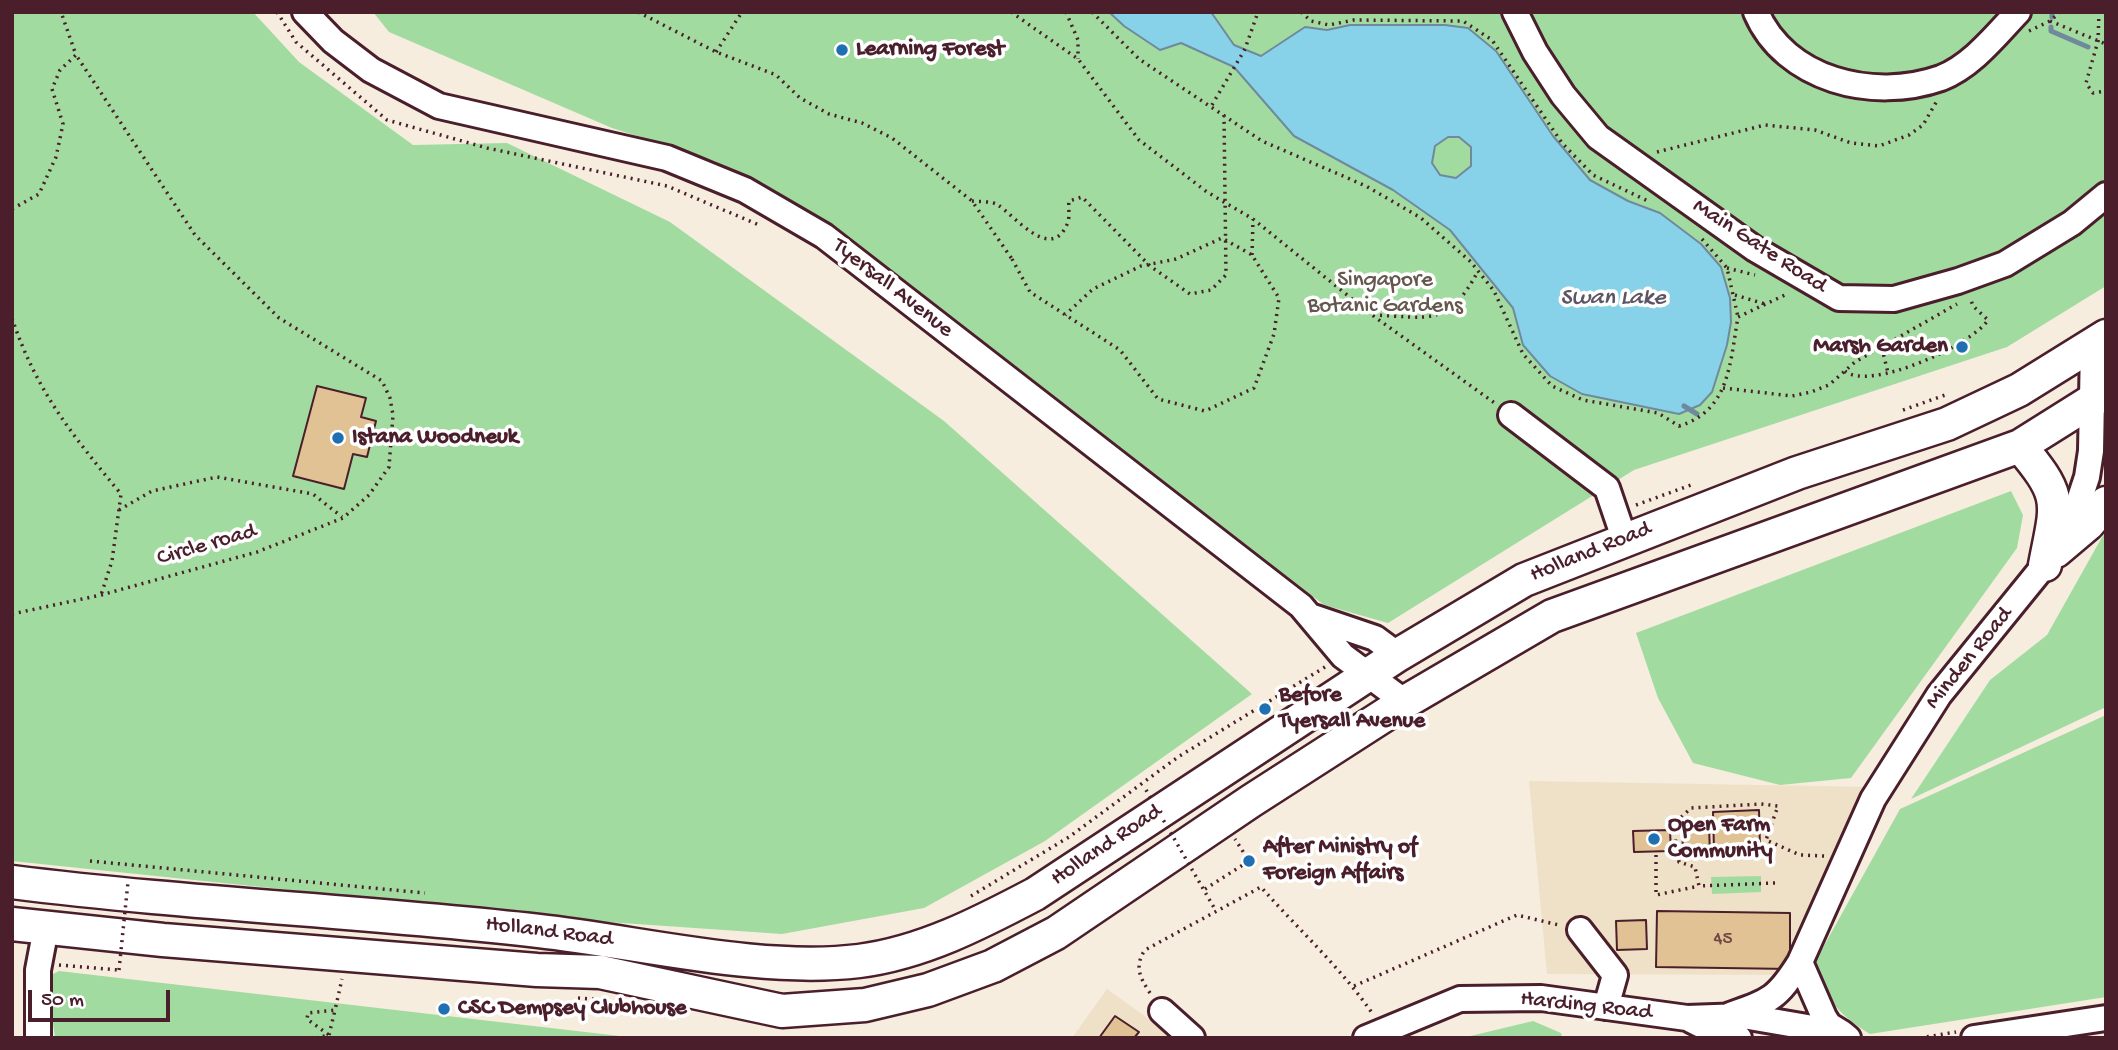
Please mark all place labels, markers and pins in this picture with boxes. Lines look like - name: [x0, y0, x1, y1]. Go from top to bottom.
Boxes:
- place label: Learning Forest: [856, 36, 1004, 64]
- marker: Learning Forest: [834, 42, 850, 58]
- place label: Marsh Garden: [1813, 333, 1948, 361]
- marker: Marsh Garden: [1954, 339, 1970, 355]
- place label: Istana Woodneuk: [352, 424, 518, 452]
- marker: Istana Woodneuk: [330, 430, 346, 446]
- place label: Before Tyersall Avenue: [1279, 682, 1425, 736]
- marker: Before Tyersall Avenue: [1257, 701, 1273, 717]
- place label: Open Farm Community: [1668, 812, 1772, 866]
- marker: Open Farm Community: [1646, 831, 1662, 847]
- place label: After Ministry of Foreign Affairs: [1263, 834, 1417, 888]
- marker: After Ministry of Foreign Affairs: [1241, 853, 1257, 869]
- place label: CSC Dempsey Clubhouse: [458, 995, 687, 1023]
- marker: CSC Dempsey Clubhouse: [436, 1001, 452, 1017]

